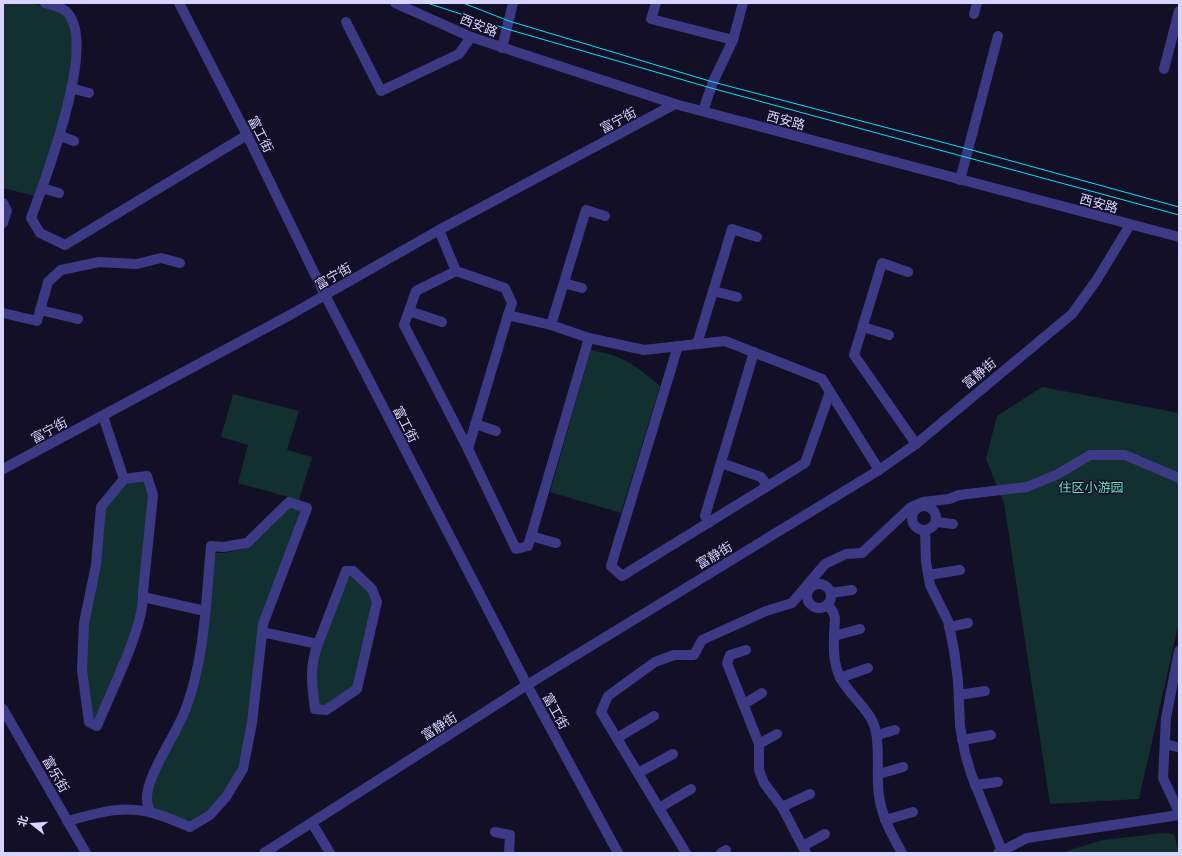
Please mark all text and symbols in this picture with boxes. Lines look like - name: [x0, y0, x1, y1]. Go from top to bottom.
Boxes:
- street label: 西安路: [458, 11, 500, 41]
- street label: 富宁街: [597, 105, 639, 137]
- street label: 西安路: [765, 108, 807, 134]
- street label: 富工街: [244, 113, 276, 155]
- street label: 西安路: [1078, 191, 1120, 217]
- street label: 富宁街: [313, 260, 354, 294]
- street label: 富静街: [960, 355, 1000, 392]
- street label: 富工街: [389, 403, 421, 445]
- street label: 富宁街: [28, 415, 70, 447]
- park label: 住区小游园: [1058, 480, 1124, 496]
- street label: 富静街: [694, 539, 735, 573]
- street label: 富工街: [539, 691, 572, 732]
- street label: 富静街: [419, 710, 460, 744]
- street label: 富乐街: [38, 754, 72, 795]
- north arrow: [12, 804, 52, 844]
- text: 北: [15, 814, 31, 828]

